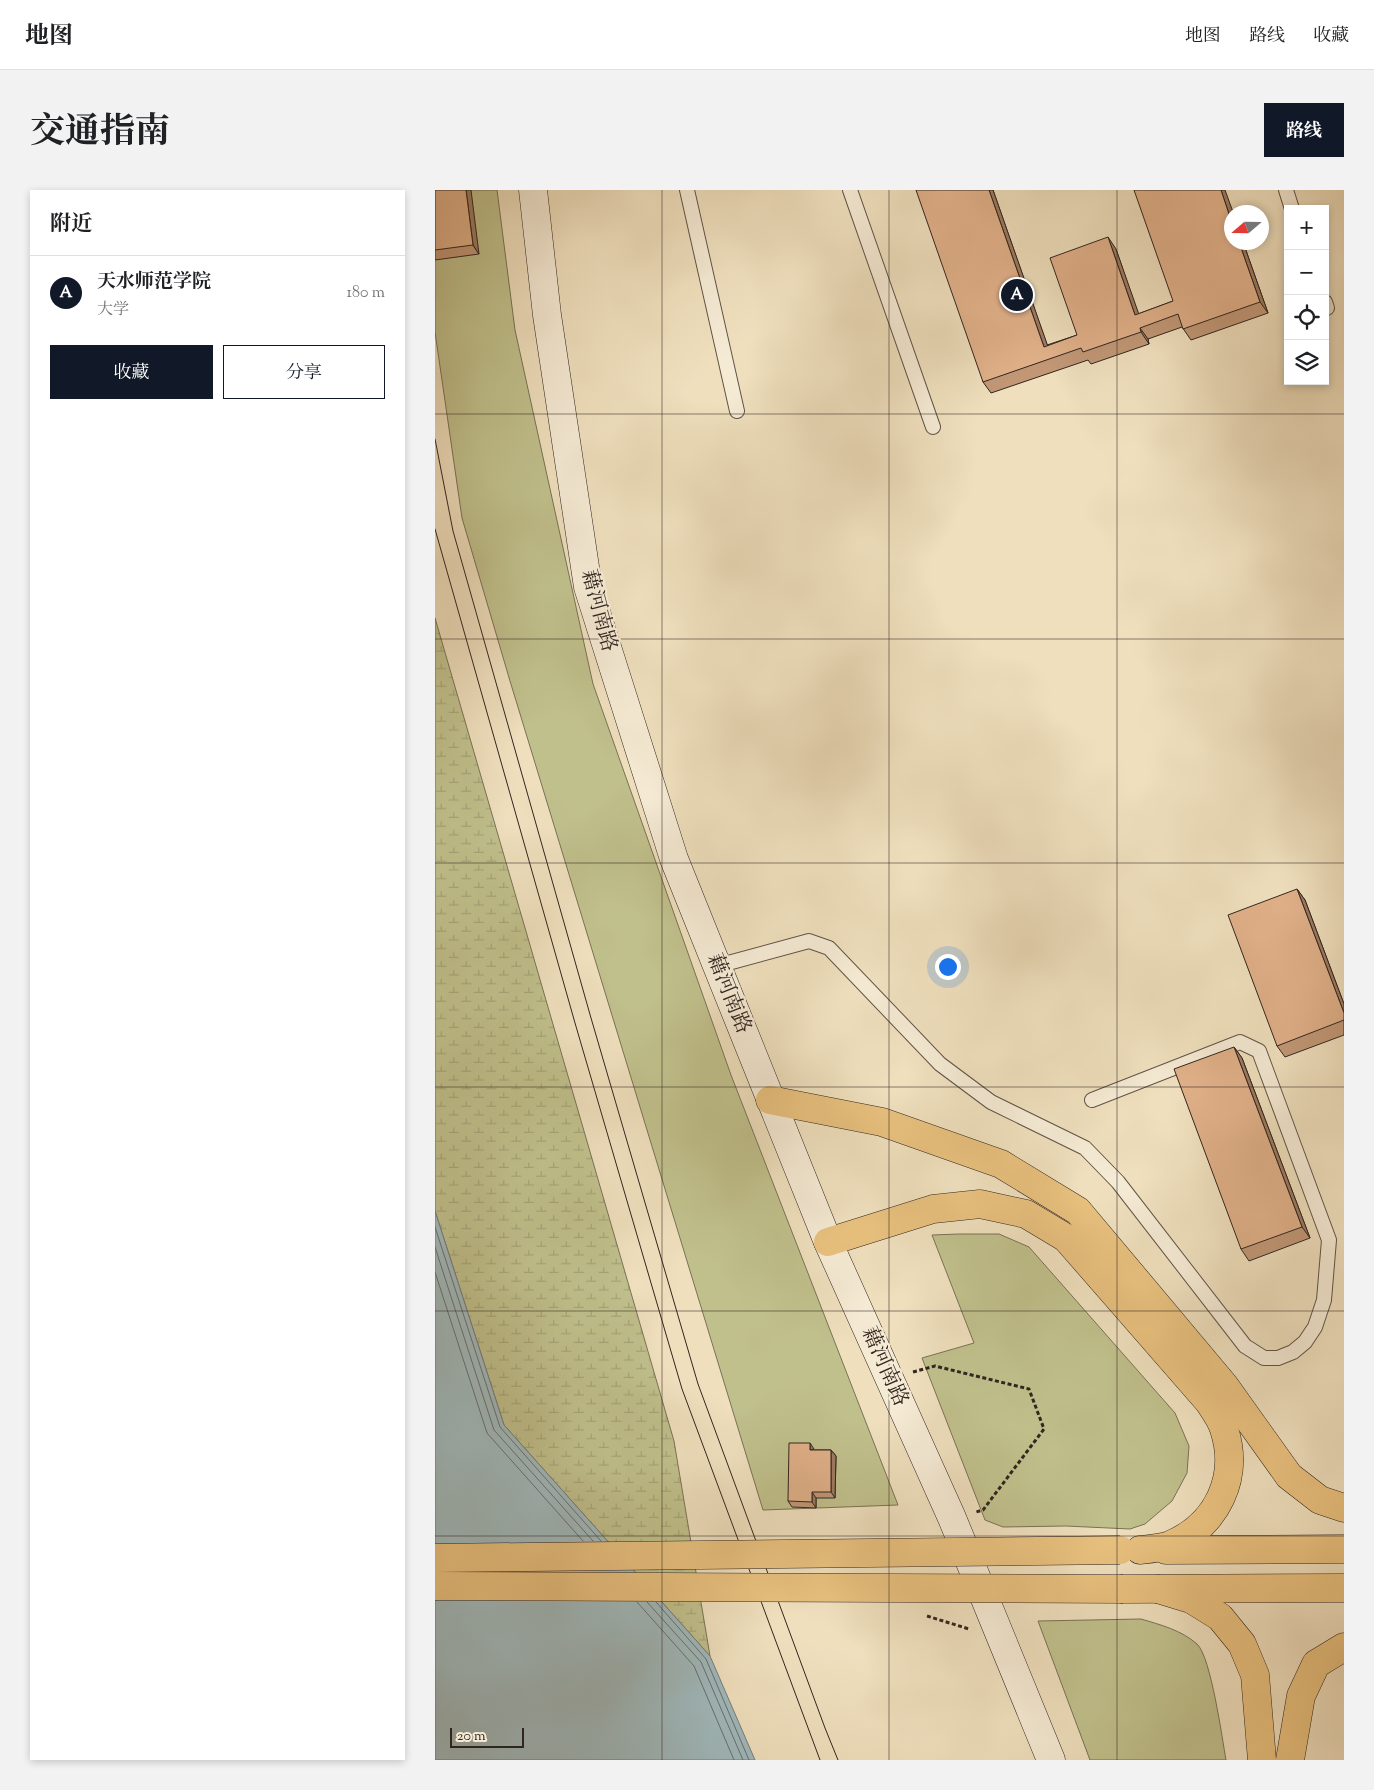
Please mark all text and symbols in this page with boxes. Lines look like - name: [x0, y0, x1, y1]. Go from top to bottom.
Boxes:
- text: 地图: [25, 20, 73, 54]
- text: 地图: [1185, 24, 1221, 50]
- text: 路线: [1249, 24, 1285, 50]
- text: 收藏: [1313, 24, 1349, 50]
- button: 路线: [1264, 103, 1344, 157]
- text: 交通指南: [30, 108, 170, 159]
- north arrow: [1224, 205, 1269, 250]
- map controls: [1284, 205, 1329, 385]
- button: +: [1284, 205, 1329, 250]
- text: 附近: [50, 210, 92, 240]
- button: −: [1284, 250, 1329, 295]
- text: 天水师范学院: [97, 269, 211, 296]
- pin: A: [1001, 276, 1033, 314]
- text: A: [60, 282, 73, 305]
- text: 180 m: [346, 282, 385, 305]
- button: locate: [1284, 295, 1329, 340]
- text: 大学: [97, 299, 129, 322]
- button: layers: [1284, 340, 1329, 385]
- button: 收藏: [50, 345, 213, 399]
- button: 分享: [223, 345, 385, 399]
- street label: 藉河南路: [573, 567, 623, 655]
- street label: 藉河南路: [698, 949, 758, 1039]
- your location: [935, 954, 961, 980]
- street label: 藉河南路: [853, 1323, 915, 1411]
- scale bar: [450, 1725, 524, 1748]
- text: 20 m: [457, 1727, 486, 1747]

